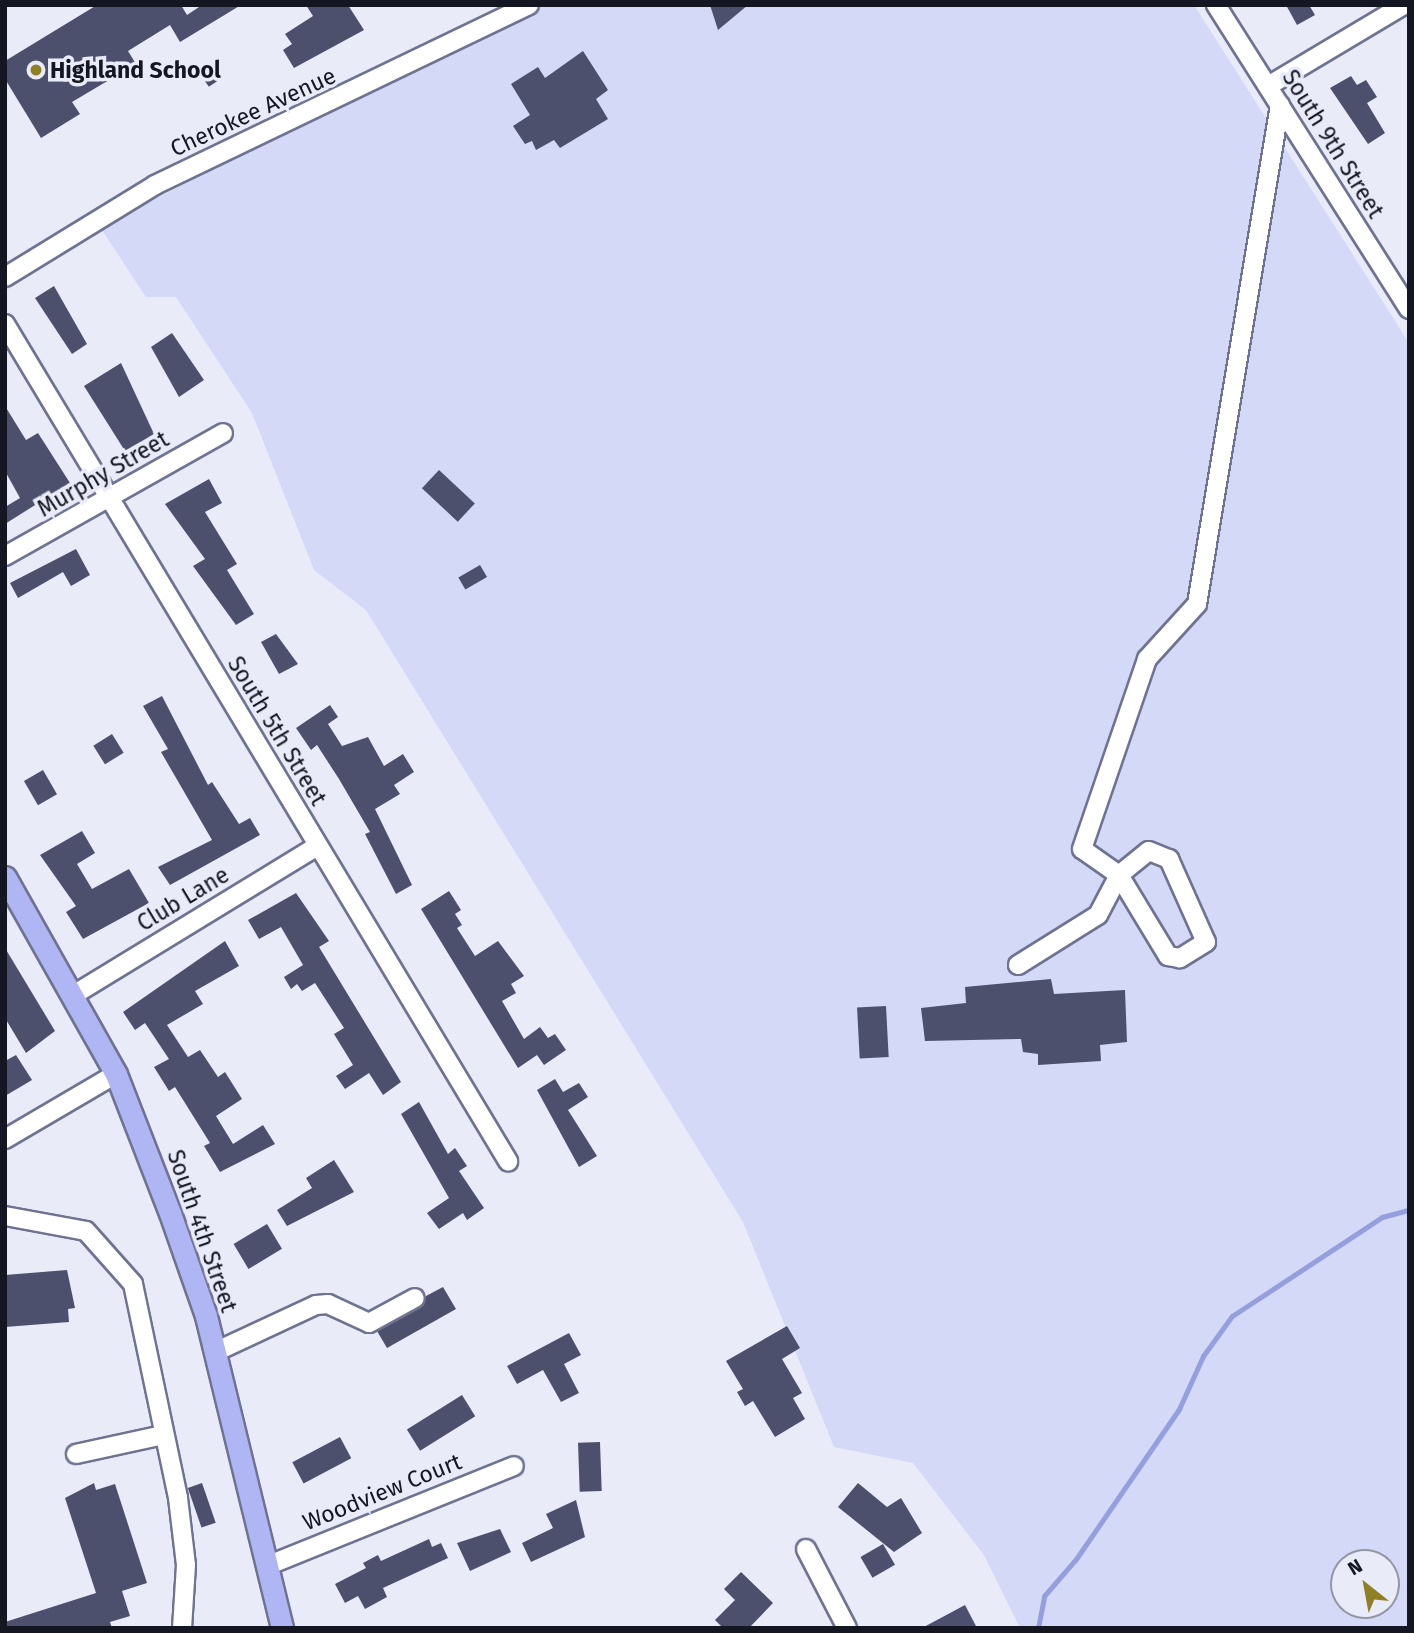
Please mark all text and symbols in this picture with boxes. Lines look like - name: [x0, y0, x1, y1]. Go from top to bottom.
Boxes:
- place label: Highland School: [50, 56, 221, 84]
- marker: Highland School: [28, 62, 44, 78]
- street label: Cherokee Avenue: [166, 62, 340, 162]
- street label: South 9th Street: [1276, 65, 1390, 223]
- street label: Murphy Street: [32, 425, 174, 523]
- street label: South 5th Street: [222, 652, 332, 810]
- street label: Club Lane: [132, 861, 234, 937]
- street label: South 4th Street: [161, 1146, 243, 1316]
- street label: Woodview Court: [299, 1448, 465, 1536]
- north arrow: [1330, 1549, 1400, 1619]
- text: N: [1344, 1554, 1366, 1580]

